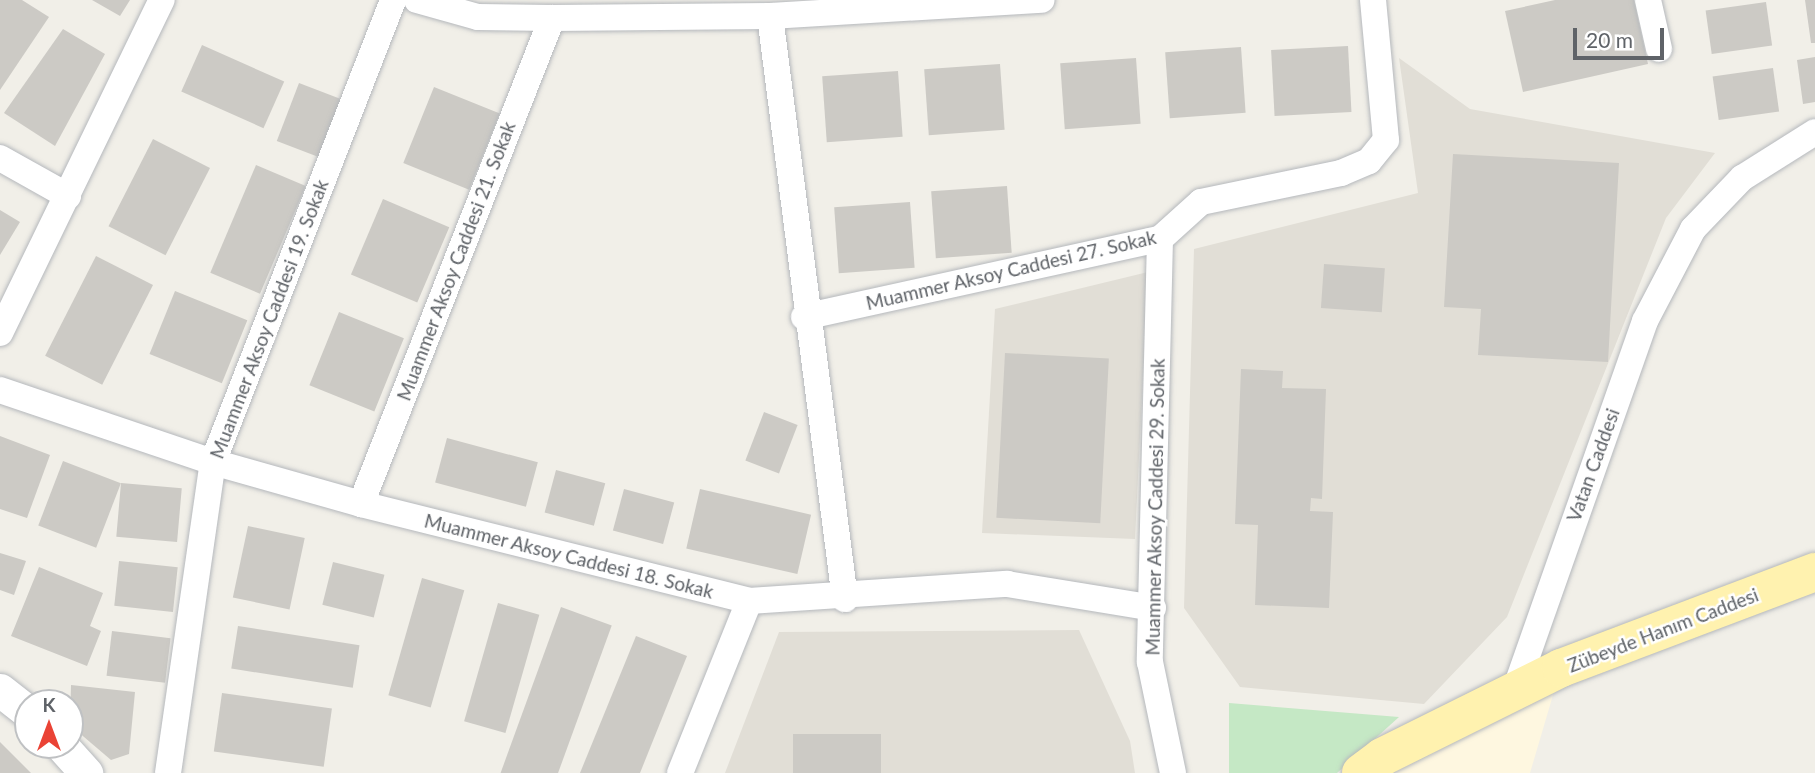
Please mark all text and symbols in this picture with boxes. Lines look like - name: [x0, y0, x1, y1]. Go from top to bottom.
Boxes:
- scale bar: [1577, 14, 1668, 58]
- text: 20 m: [1586, 27, 1633, 52]
- street label: Muammer Aksoy Caddesi 21. Sokak: [392, 118, 520, 404]
- street label: Muammer Aksoy Caddesi 19. Sokak: [205, 176, 333, 462]
- street label: Muammer Aksoy Caddesi 27. Sokak: [863, 225, 1159, 315]
- street label: Muammer Aksoy Caddesi 29. Sokak: [1141, 357, 1169, 657]
- street label: Vatan Caddesi: [1562, 405, 1624, 525]
- street label: Muammer Aksoy Caddesi 18. Sokak: [421, 509, 717, 603]
- street label: Zübeyde Hanım Caddesi: [1564, 583, 1762, 677]
- north arrow: [14, 689, 84, 759]
- text: K: [42, 693, 56, 716]

